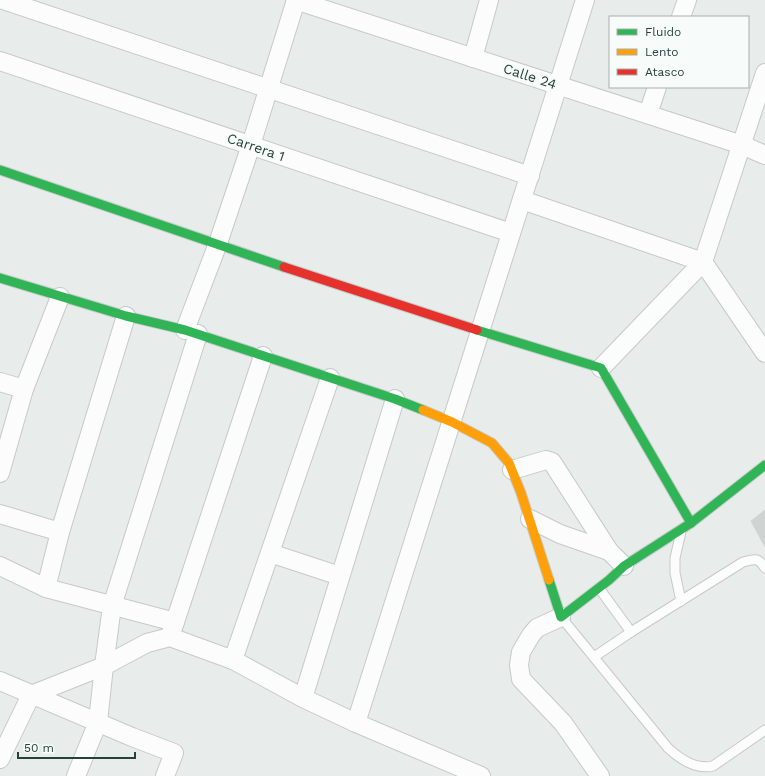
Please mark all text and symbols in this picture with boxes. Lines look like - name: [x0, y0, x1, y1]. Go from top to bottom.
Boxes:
- legend: [609, 16, 749, 88]
- text: Fluido: [645, 25, 681, 39]
- text: Lento: [645, 45, 679, 59]
- street label: Calle 24: [501, 60, 559, 92]
- text: Atasco: [645, 65, 685, 79]
- street label: Carrera 1: [225, 130, 287, 164]
- scale bar: [18, 734, 135, 760]
- text: 50 m: [24, 741, 54, 755]

